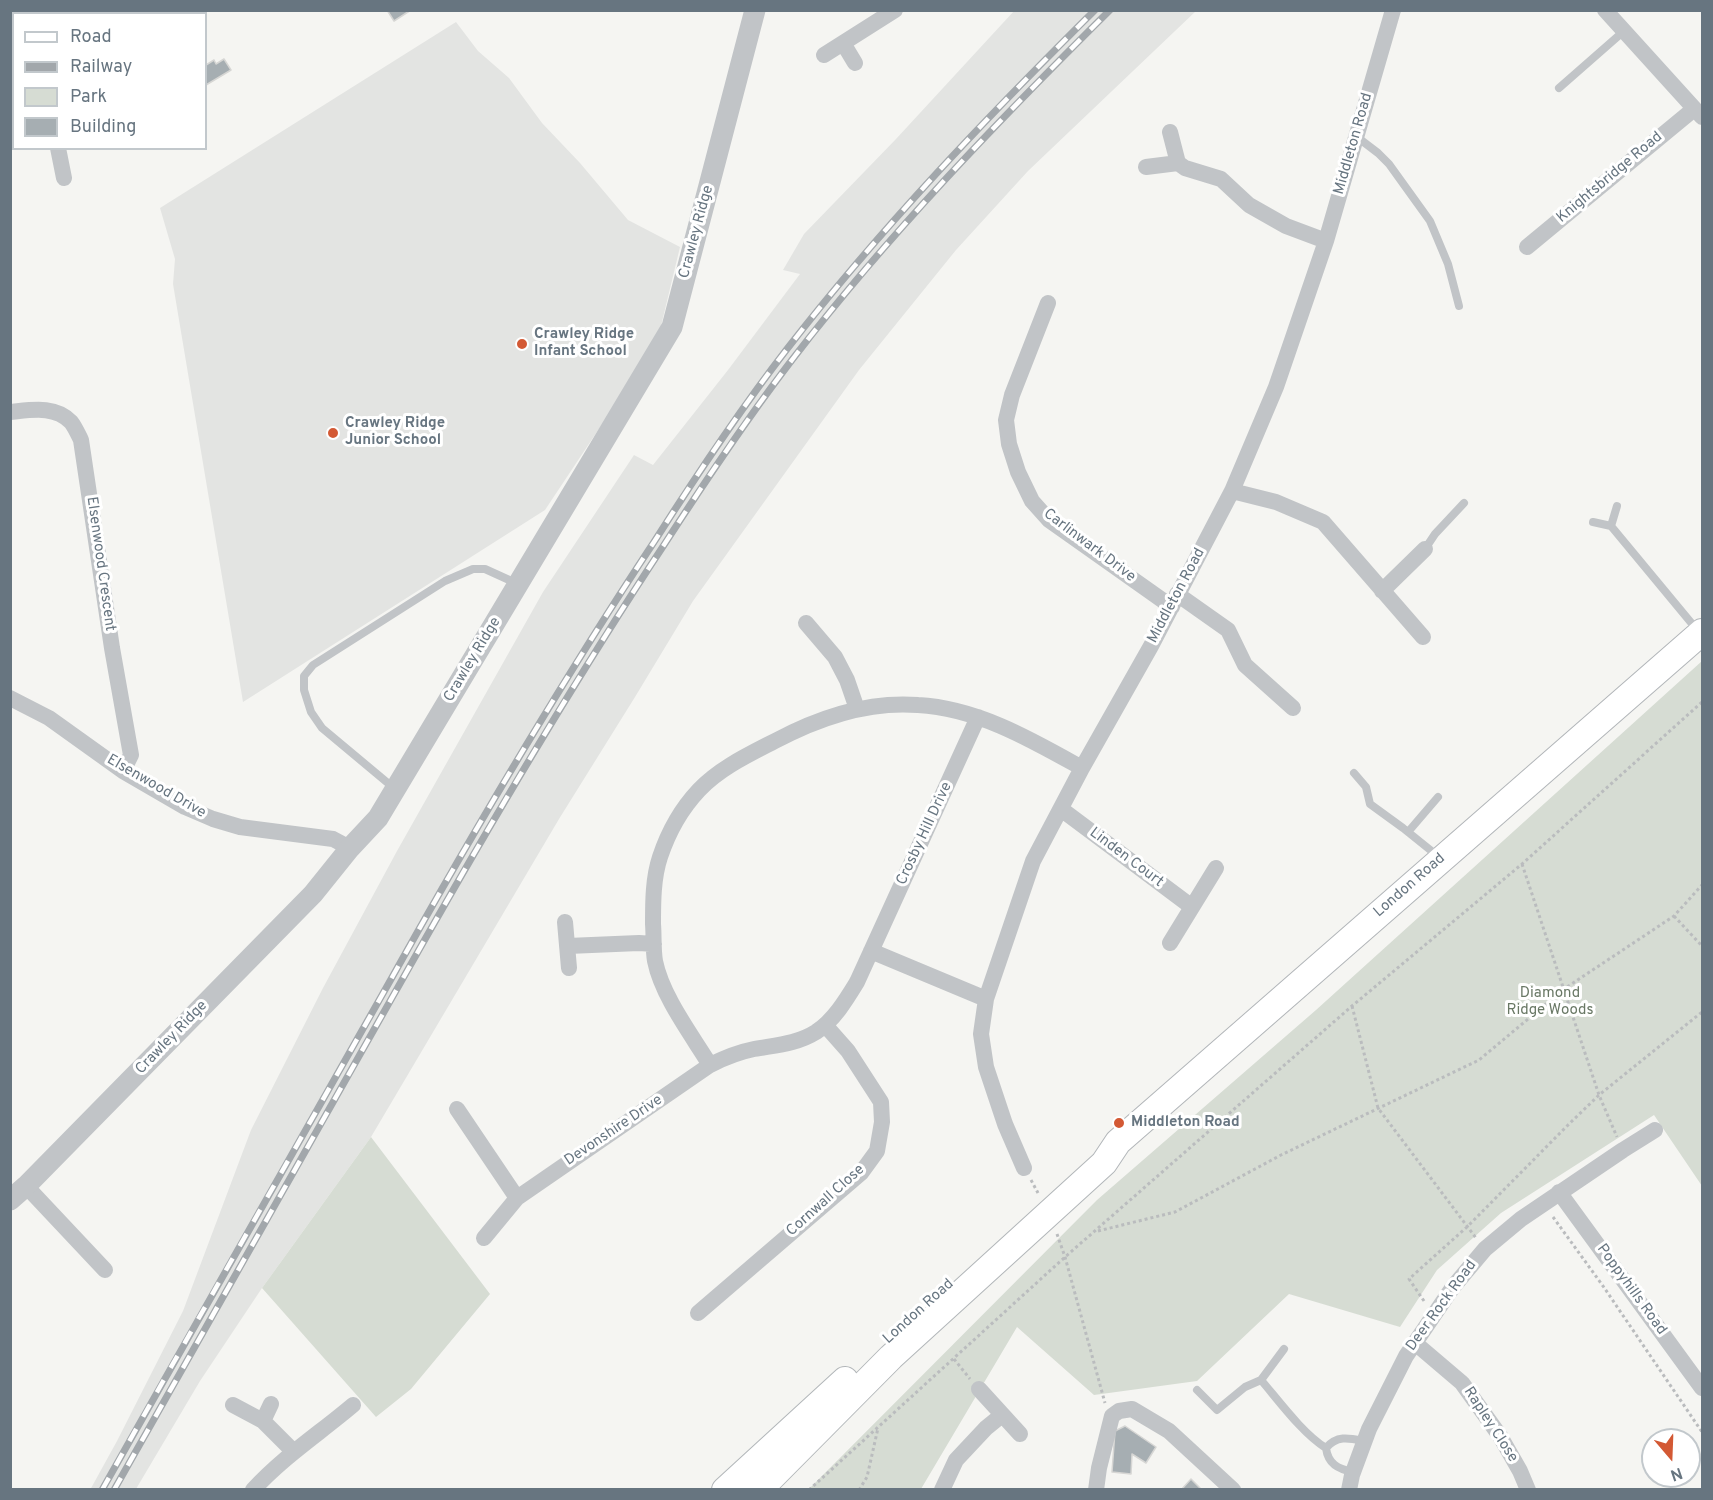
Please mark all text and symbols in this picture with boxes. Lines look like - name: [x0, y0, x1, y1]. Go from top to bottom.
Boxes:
- legend: [12, 12, 207, 150]
- text: Road: [70, 26, 112, 49]
- text: Railway: [70, 56, 132, 79]
- text: Park: [70, 86, 107, 109]
- street label: Middleton Road: [1331, 91, 1377, 197]
- text: Building: [70, 116, 136, 139]
- street label: Knightsbridge Road: [1553, 129, 1667, 227]
- street label: Crawley Ridge: [676, 184, 718, 280]
- place label: Crawley Ridge Infant School: [534, 326, 634, 361]
- marker: Crawley Ridge Infant School: [515, 337, 529, 351]
- place label: Crawley Ridge Junior School: [345, 415, 445, 450]
- marker: Crawley Ridge Junior School: [326, 426, 340, 440]
- street label: Elsenwood Crescent: [82, 496, 118, 632]
- street label: Carlinwark Drive: [1039, 505, 1139, 587]
- street label: Middleton Road: [1144, 545, 1210, 647]
- street label: Crawley Ridge: [441, 614, 505, 706]
- street label: Elsenwood Drive: [103, 751, 209, 823]
- street label: Crosby Hill Drive: [893, 780, 957, 888]
- street label: Linden Court: [1085, 824, 1167, 892]
- street label: London Road: [1371, 850, 1449, 922]
- park label: Diamond Ridge Woods: [1506, 985, 1594, 1020]
- street label: Crawley Ridge: [132, 997, 212, 1079]
- street label: Devonshire Drive: [562, 1092, 666, 1170]
- place label: Middleton Road: [1131, 1114, 1240, 1132]
- marker: Middleton Road: [1112, 1116, 1126, 1130]
- street label: Cornwall Close: [783, 1161, 869, 1241]
- street label: Poppyhills Road: [1592, 1241, 1670, 1339]
- street label: Deer Rock Road: [1403, 1257, 1481, 1355]
- street label: London Road: [880, 1276, 958, 1348]
- street label: Rapley Close: [1459, 1384, 1521, 1466]
- north arrow: [1641, 1428, 1701, 1488]
- text: N: [1668, 1462, 1685, 1484]

